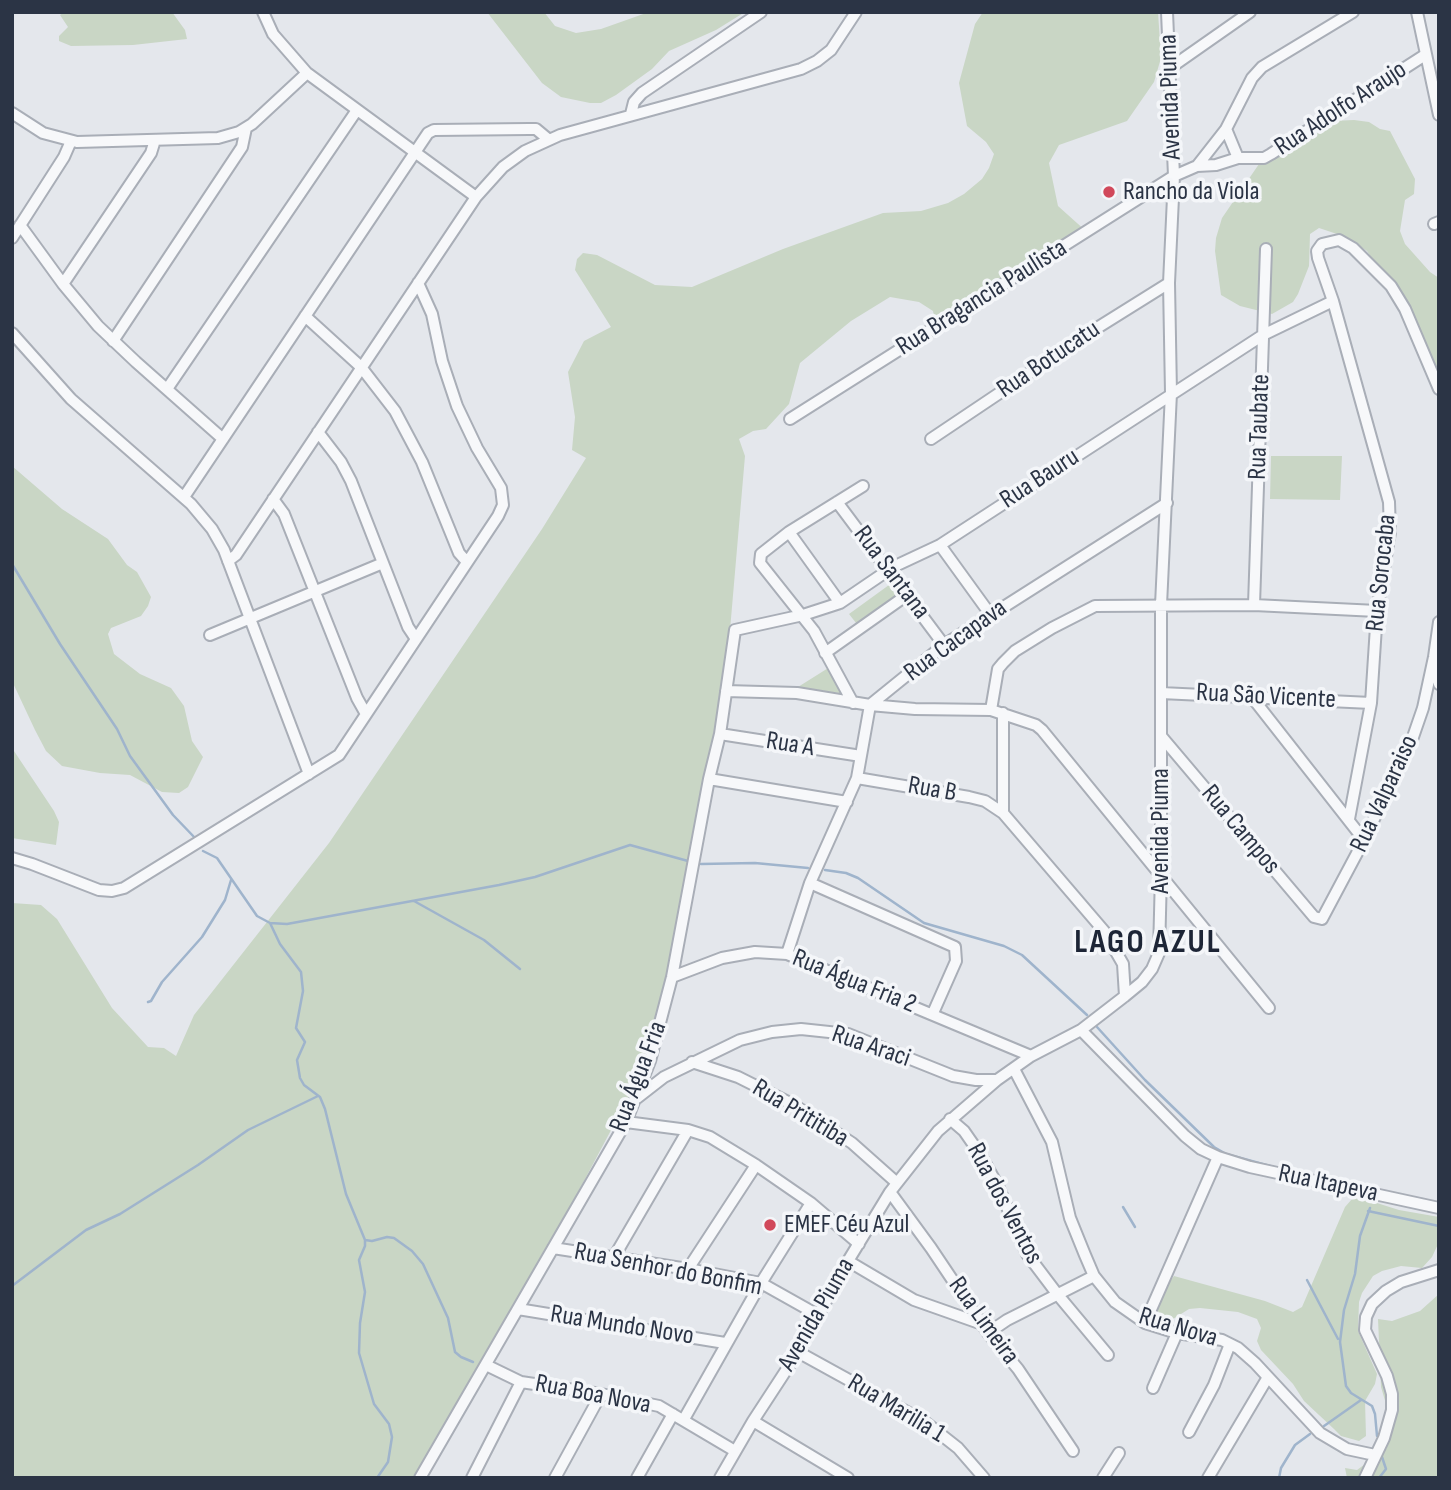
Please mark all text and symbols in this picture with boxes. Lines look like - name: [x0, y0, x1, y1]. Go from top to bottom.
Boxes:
- street label: Avenida Piuma: [1153, 34, 1189, 160]
- street label: Rua Adolfo Araujo: [1269, 55, 1413, 163]
- place label: Rancho da Viola: [1123, 176, 1259, 208]
- marker: Rancho da Viola: [1101, 184, 1117, 200]
- street label: Rua Bragancia Paulista: [891, 233, 1073, 363]
- street label: Rua Botucatu: [992, 314, 1106, 406]
- street label: Rua Taubate: [1243, 374, 1277, 480]
- street label: Rua Bauru: [995, 442, 1085, 516]
- street label: Rua Sorocaba: [1360, 513, 1404, 633]
- street label: Rua Santana: [846, 520, 936, 626]
- street label: Rua Cacapava: [898, 593, 1014, 689]
- street label: Rua São Vicente: [1195, 678, 1337, 716]
- street label: Rua A: [764, 726, 816, 764]
- street label: Rua Valparaiso: [1344, 731, 1426, 857]
- street label: Avenida Piuma: [1145, 768, 1177, 894]
- street label: Rua B: [905, 770, 959, 810]
- street label: Rua Campos: [1194, 779, 1286, 881]
- district label: LAGO AZUL: [1075, 924, 1221, 964]
- street label: Rua Água Fria 2: [787, 943, 921, 1021]
- street label: Rua Água Fria: [604, 1017, 674, 1137]
- street label: Rua Araci: [828, 1019, 914, 1075]
- street label: Rua Prititiba: [746, 1073, 854, 1155]
- street label: Rua dos Ventos: [959, 1138, 1049, 1270]
- street label: Rua Itapeva: [1275, 1158, 1381, 1210]
- place label: EMEF Céu Azul: [784, 1209, 909, 1241]
- marker: EMEF Céu Azul: [762, 1217, 778, 1233]
- street label: Rua Senhor do Bonfim: [571, 1237, 765, 1303]
- street label: Avenida Piuma: [772, 1253, 862, 1377]
- street label: Rua Limeira: [941, 1271, 1025, 1371]
- street label: Rua Mundo Novo: [548, 1299, 696, 1353]
- street label: Rua Nova: [1135, 1301, 1221, 1355]
- street label: Rua Marilia 1: [842, 1368, 950, 1450]
- street label: Rua Boa Nova: [533, 1369, 653, 1421]

